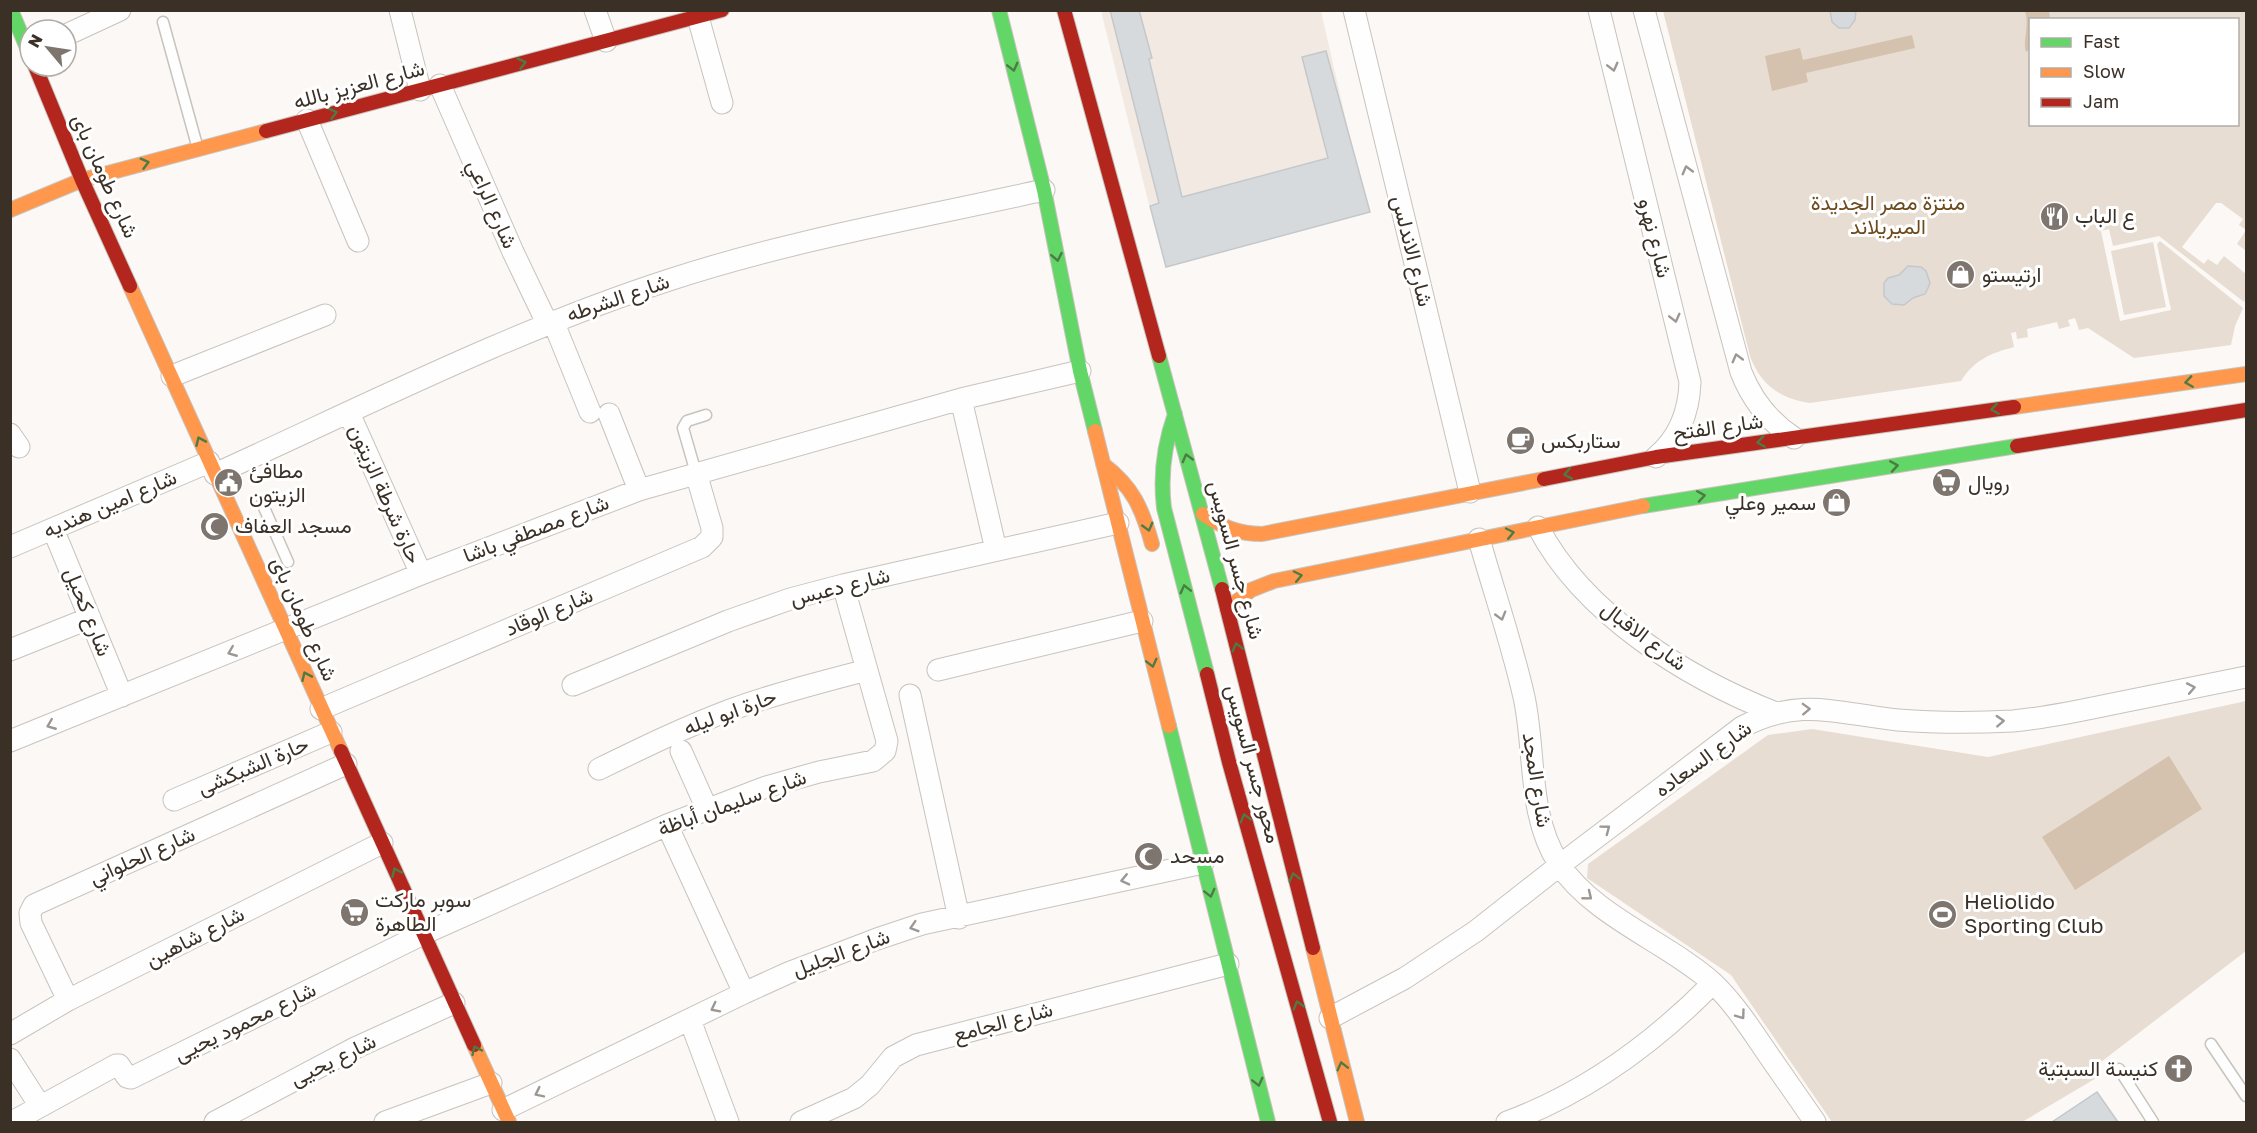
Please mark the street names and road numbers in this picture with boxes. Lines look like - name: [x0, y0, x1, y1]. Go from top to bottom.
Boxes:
- street label: شارع العزيز بالله: [290, 54, 428, 116]
- street label: شارع طومان باى: [65, 109, 145, 243]
- street label: شارع الراعي: [457, 155, 524, 254]
- street label: شارع الاندلس: [1385, 193, 1439, 309]
- street label: شارع نهرو: [1632, 195, 1678, 281]
- street label: شارع الشرطه: [563, 267, 673, 329]
- street label: شارع الفتح: [1671, 407, 1765, 447]
- street label: حارة شرطة الزيتون: [343, 420, 428, 568]
- street label: شارع امين هنديه: [39, 463, 181, 545]
- street label: شارع جسر السويس: [1201, 478, 1271, 642]
- street label: شارع مصطفي باشا: [459, 488, 614, 572]
- street label: شارع طومان باى: [264, 552, 344, 686]
- street label: شارع دعبس: [787, 561, 893, 613]
- street label: شارع كحيل: [58, 563, 118, 661]
- street label: شارع الوقاد: [501, 581, 597, 643]
- street label: شارع الاقبال: [1596, 595, 1692, 677]
- street label: حارة ابو ليله: [680, 682, 780, 741]
- street label: محور جسر السويس: [1219, 682, 1288, 846]
- street label: شارع السعاده: [1649, 714, 1757, 804]
- street label: حارة الشبكشى: [193, 730, 312, 801]
- street label: شارع المجد: [1516, 730, 1558, 830]
- street label: شارع سليمان أباظة: [654, 763, 810, 843]
- street label: شارع الحلواني: [85, 820, 201, 895]
- street label: شارع شاهين: [141, 900, 249, 974]
- street label: شارع الجليل: [788, 922, 894, 984]
- street label: شارع محمود يحيى: [169, 976, 321, 1068]
- street label: شارع الجامع: [950, 995, 1056, 1049]
- street label: شارع يحيى: [285, 1027, 381, 1093]

